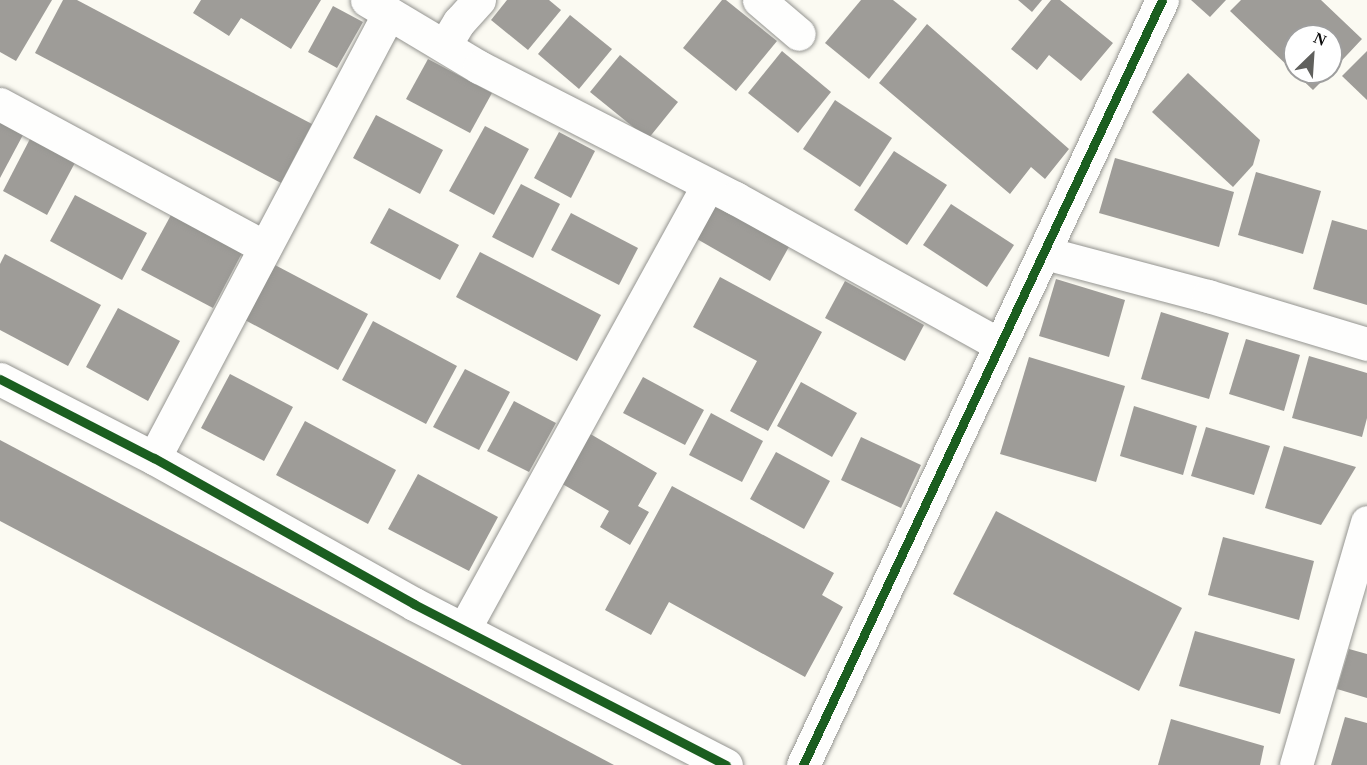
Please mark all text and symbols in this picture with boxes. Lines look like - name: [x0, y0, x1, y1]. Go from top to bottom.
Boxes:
- north arrow: [1283, 24, 1343, 84]
- text: N: [1311, 29, 1329, 49]

